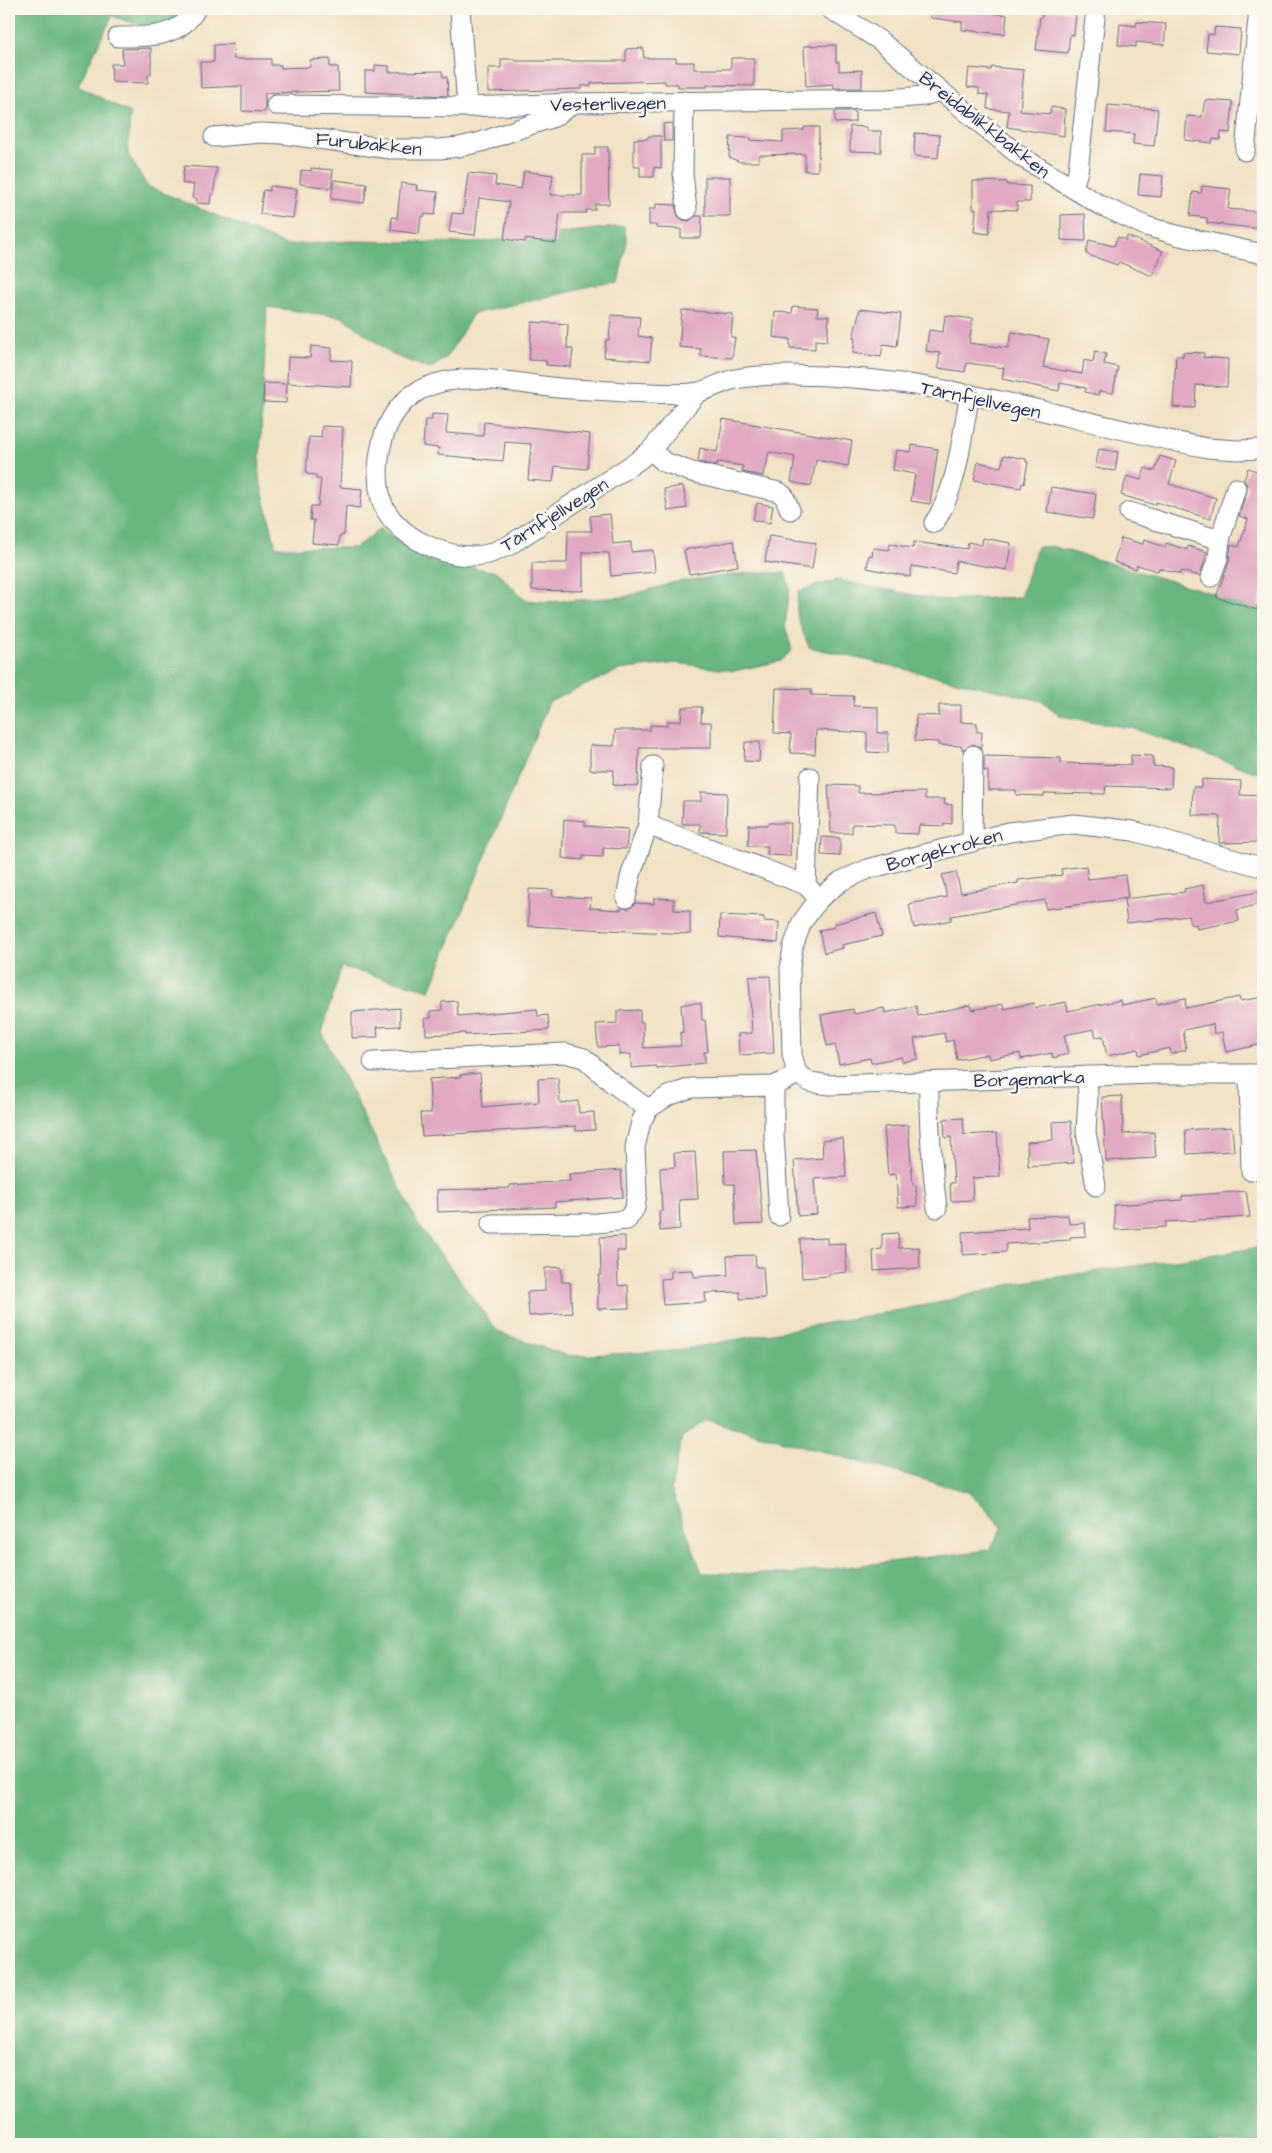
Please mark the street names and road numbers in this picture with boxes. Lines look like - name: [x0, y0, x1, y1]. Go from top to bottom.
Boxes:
- street label: Breidablikkbakken: [913, 65, 1055, 185]
- street label: Vesterlivegen: [550, 90, 666, 120]
- street label: Furubakken: [315, 126, 423, 163]
- street label: Tårnfjellvegen: [918, 375, 1043, 427]
- street label: Tårnfjellvegen: [496, 471, 614, 560]
- street label: Borgekroken: [883, 822, 1006, 880]
- street label: Borgemarka: [973, 1064, 1085, 1096]

